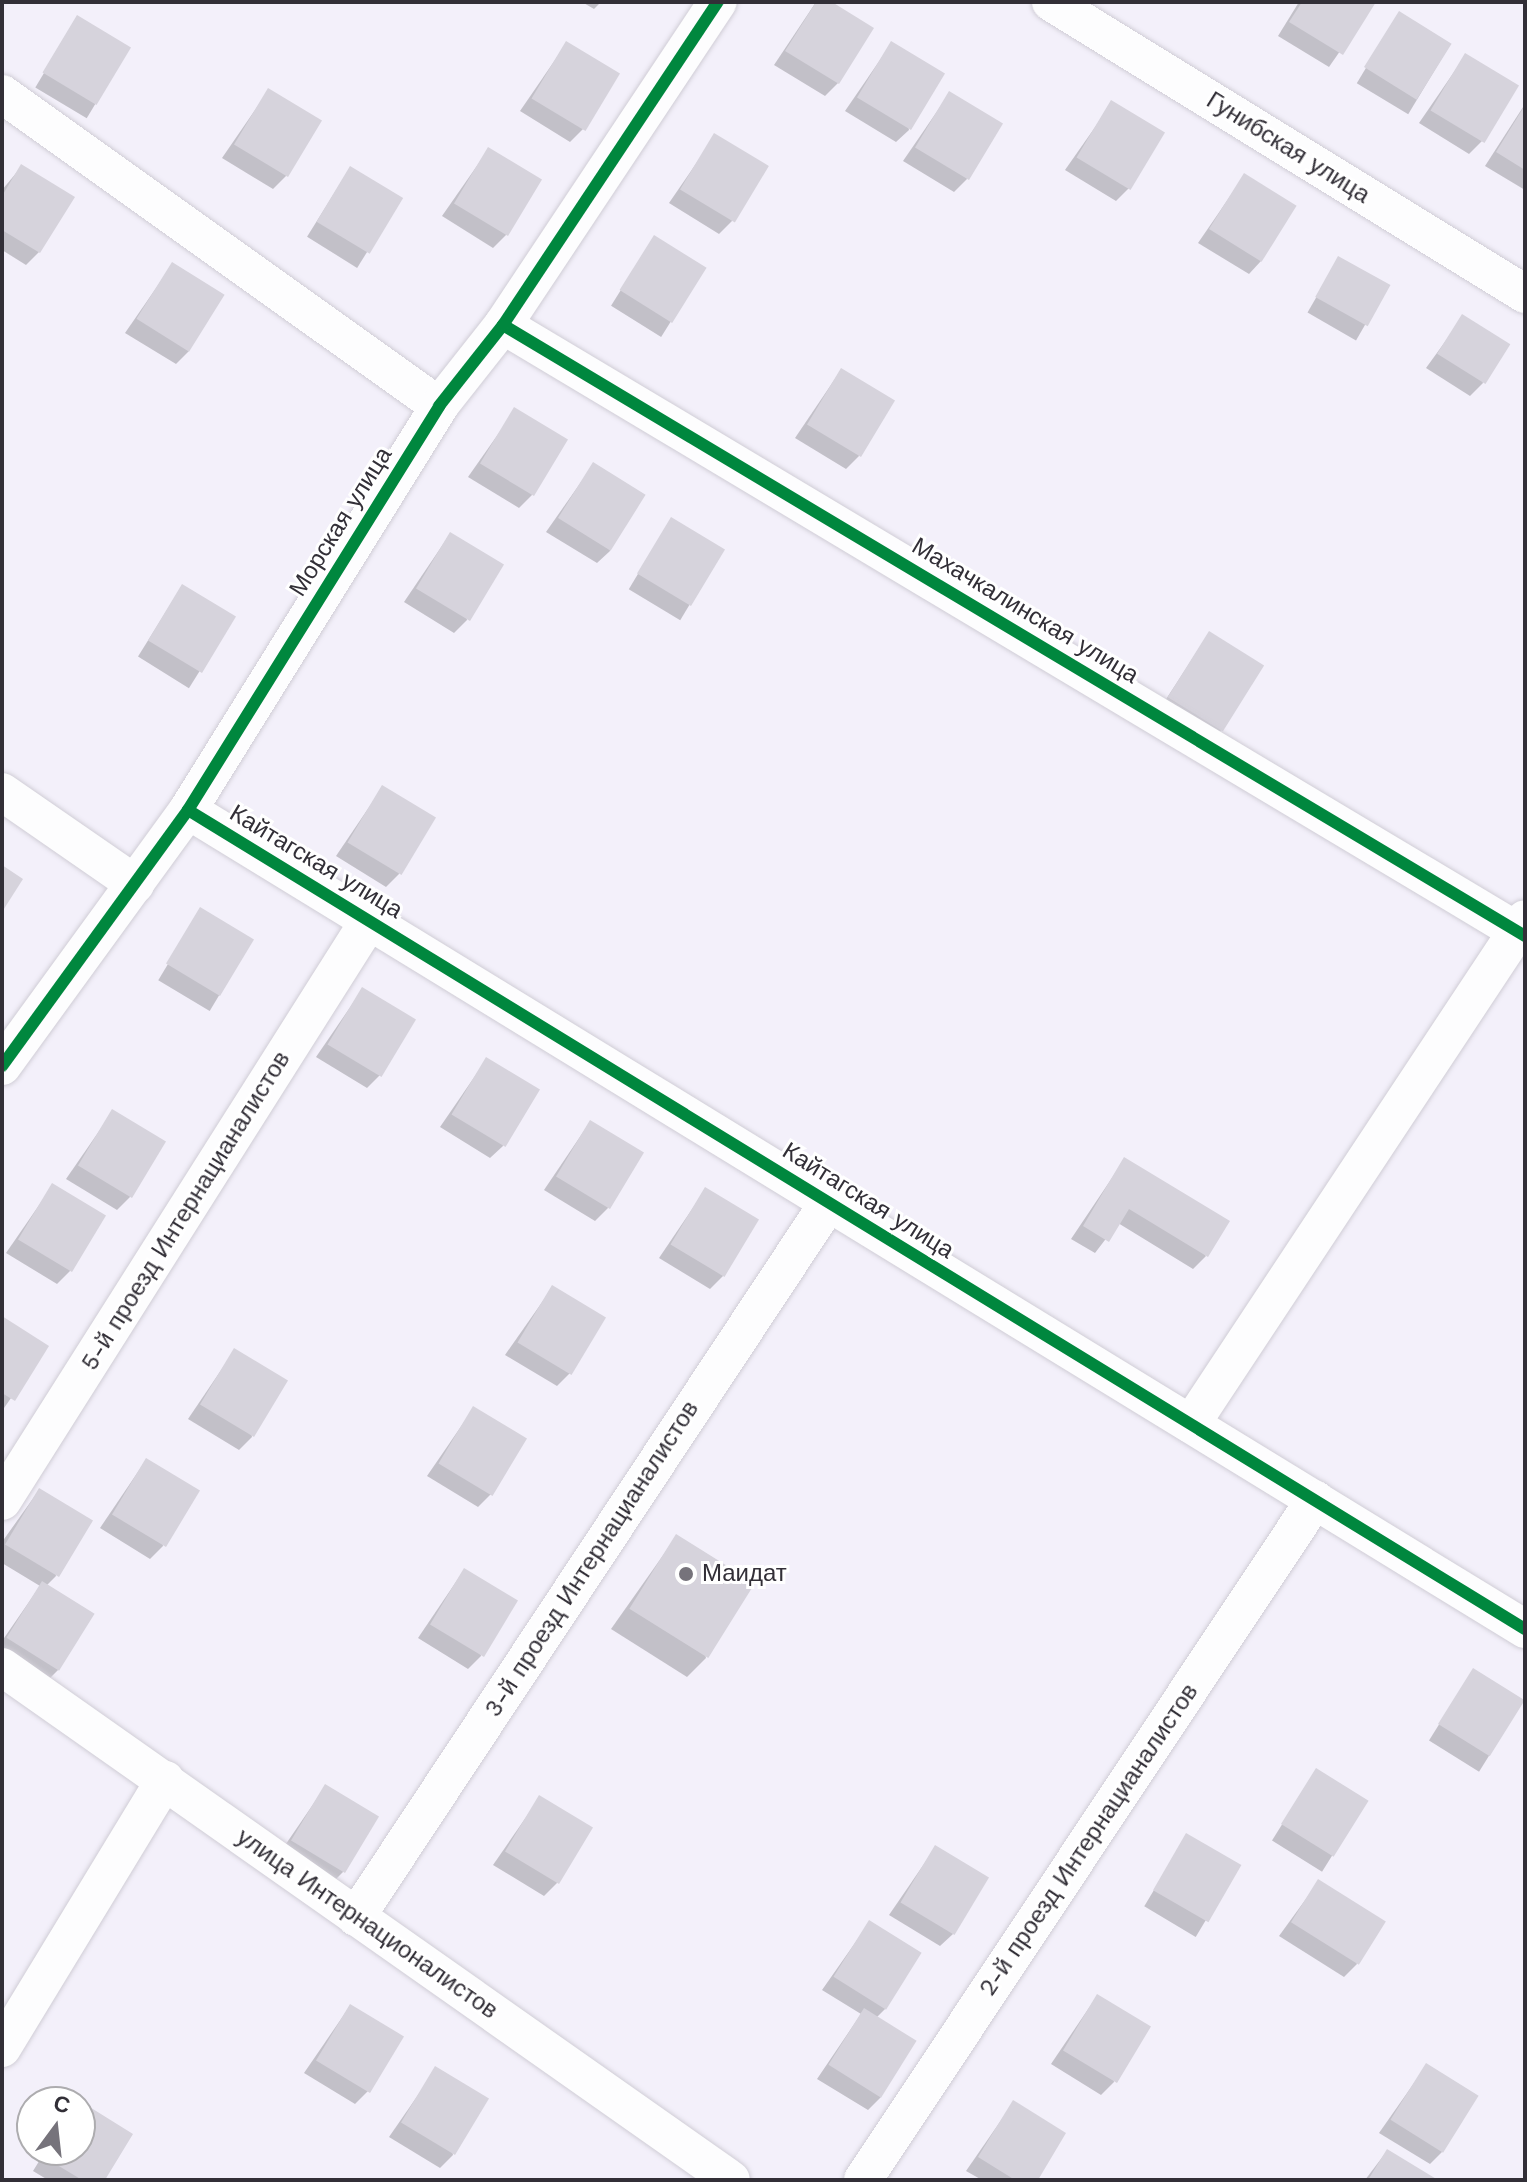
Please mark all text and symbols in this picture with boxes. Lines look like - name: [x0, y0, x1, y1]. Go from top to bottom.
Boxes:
- street label: Гунибская улица: [1201, 86, 1375, 210]
- street label: Морская улица: [284, 442, 398, 602]
- street label: Махачкалинская улица: [906, 532, 1144, 690]
- street label: Кайтагская улица: [224, 799, 408, 925]
- street label: 5-й проезд Интернацианалистов: [76, 1046, 296, 1376]
- street label: Кайтагская улица: [777, 1137, 959, 1265]
- street label: 3-й проезд Интернацианалистов: [479, 1396, 705, 1722]
- place label: Маидат: [702, 1560, 787, 1588]
- marker: Маидат: [677, 1565, 695, 1583]
- street label: 2-й проезд Интернацианалистов: [974, 1678, 1204, 2002]
- street label: улица Интернационалистов: [231, 1823, 503, 2025]
- north arrow: [16, 2086, 96, 2166]
- text: С: [51, 2090, 73, 2118]

